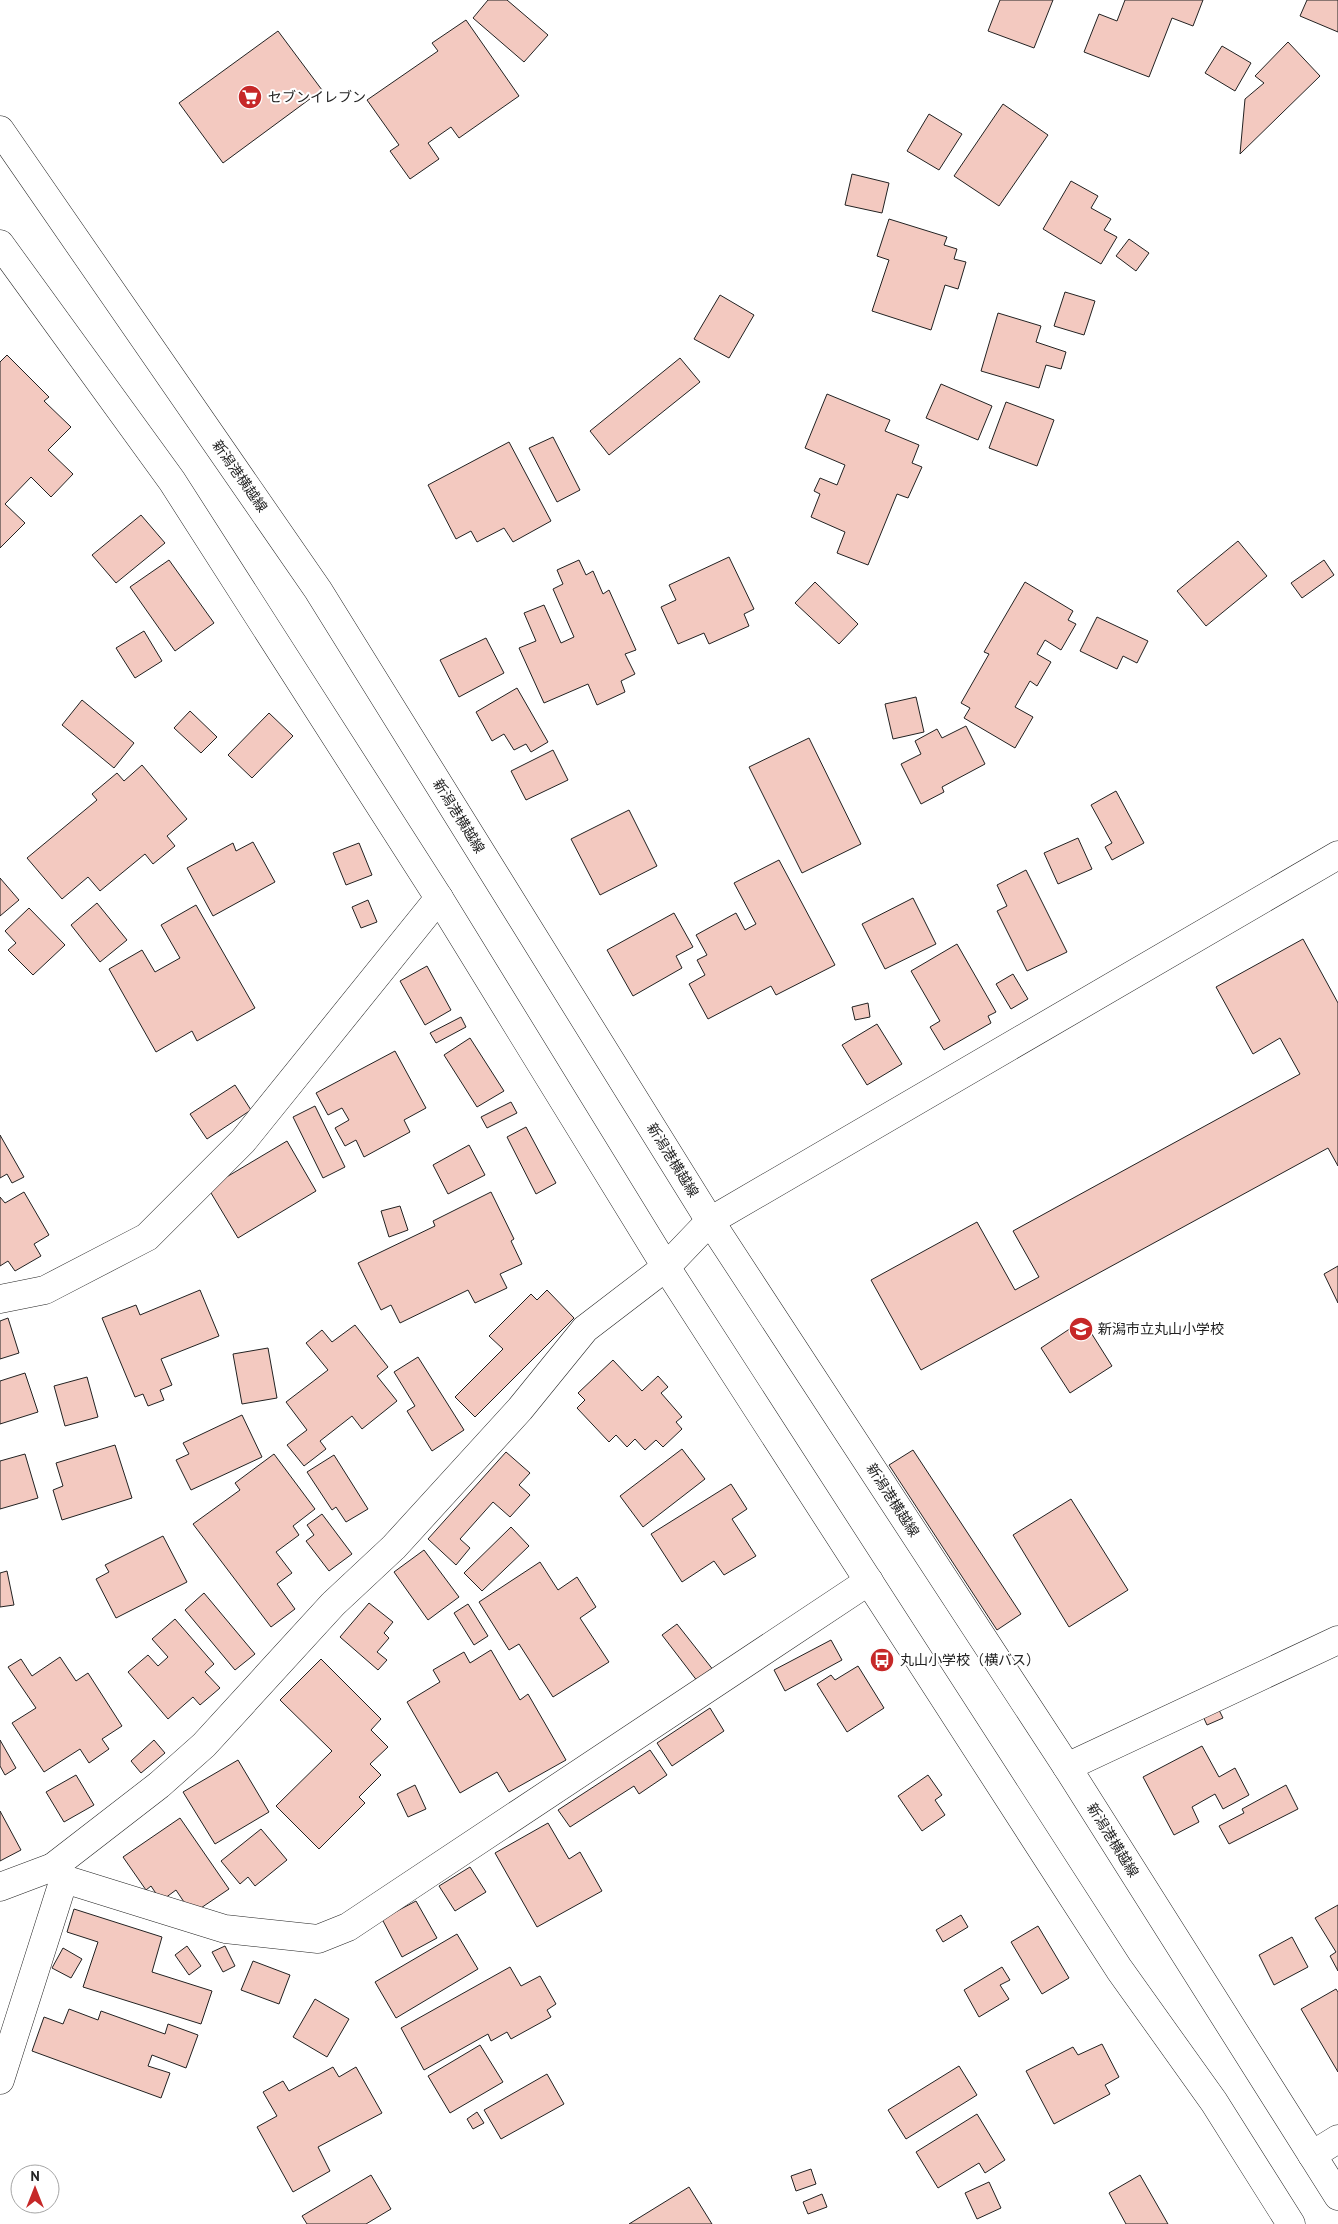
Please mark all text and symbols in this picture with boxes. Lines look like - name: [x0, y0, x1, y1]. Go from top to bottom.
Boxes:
- supermarket icon: セブンイレブン: [237, 84, 263, 110]
- place label: セブンイレブン: [268, 88, 366, 106]
- street label: 新潟港横越線: [209, 436, 271, 516]
- street label: 新潟港横越線: [429, 776, 489, 856]
- street label: 新潟港横越線: [643, 1120, 703, 1200]
- school or university icon: 新潟市立丸山小学校: [1068, 1316, 1094, 1342]
- place label: 新潟市立丸山小学校: [1098, 1320, 1224, 1338]
- street label: 新潟港横越線: [863, 1460, 923, 1540]
- bus stop icon: 丸山小学校（横バス）: [869, 1647, 895, 1673]
- place label: 丸山小学校（横バス）: [900, 1651, 1040, 1669]
- street label: 新潟港横越線: [1083, 1800, 1143, 1880]
- north arrow: [10, 2164, 60, 2214]
- text: N: [30, 2167, 40, 2185]

